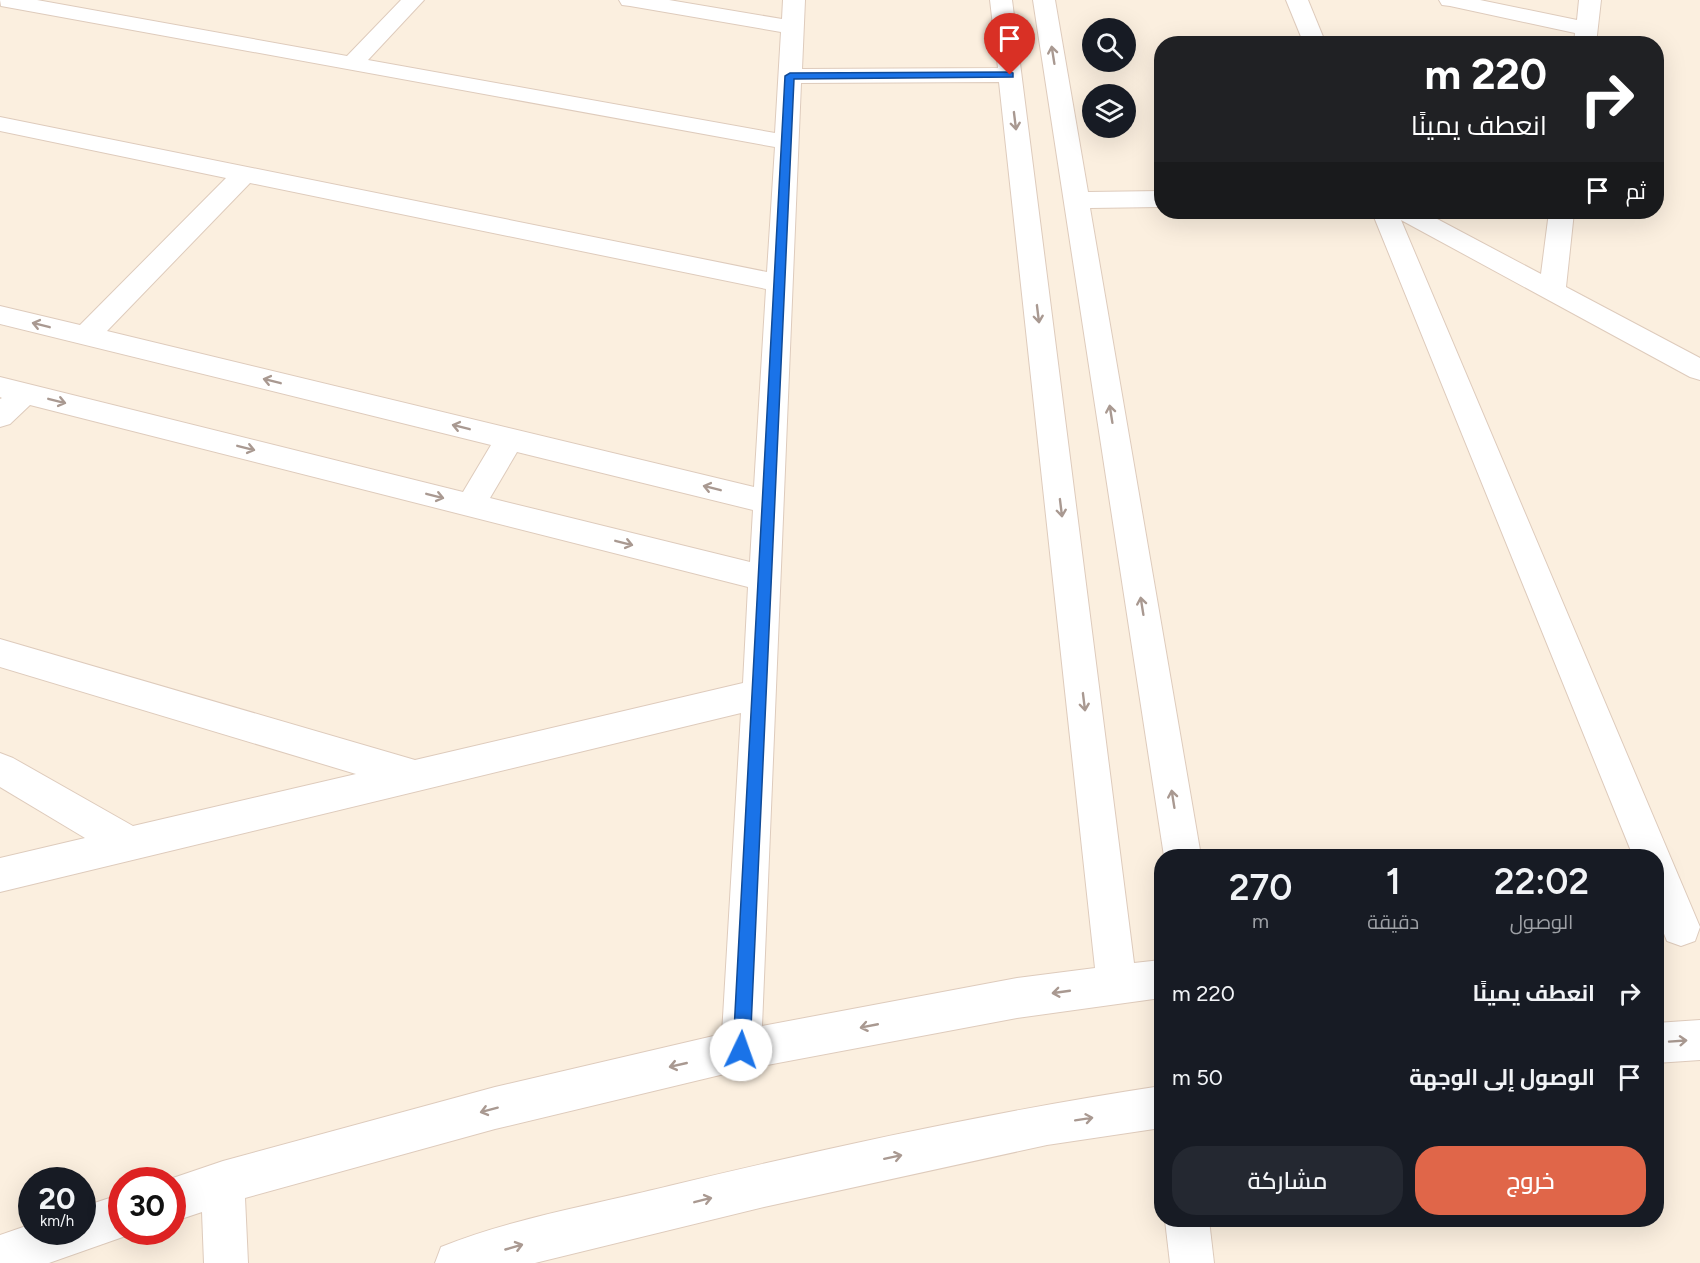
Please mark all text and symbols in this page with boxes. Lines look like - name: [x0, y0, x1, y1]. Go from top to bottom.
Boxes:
- pin: [984, 13, 1035, 75]
- map controls: [1082, 18, 1136, 138]
- button: search: [1082, 18, 1136, 72]
- icon: arrive: [993, 22, 1026, 55]
- one-way arrow: [1048, 46, 1059, 66]
- text: 220 m: [1425, 49, 1547, 100]
- icon: right: [1568, 60, 1646, 138]
- button: layers: [1082, 84, 1136, 138]
- text: انعطف يمينًا: [1411, 109, 1547, 142]
- one-way arrow: [1010, 110, 1021, 130]
- icon: arrive: [1581, 174, 1614, 207]
- text: ثم: [1626, 178, 1646, 205]
- one-way arrow: [1033, 304, 1044, 324]
- one-way arrow: [32, 319, 51, 331]
- one-way arrow: [262, 375, 281, 387]
- one-way arrow: [47, 395, 66, 407]
- one-way arrow: [1105, 404, 1116, 424]
- one-way arrow: [452, 421, 471, 433]
- one-way arrow: [236, 443, 255, 455]
- one-way arrow: [703, 481, 722, 493]
- one-way arrow: [425, 490, 444, 502]
- one-way arrow: [1056, 498, 1067, 517]
- one-way arrow: [614, 538, 633, 550]
- one-way arrow: [1137, 597, 1148, 617]
- one-way arrow: [1078, 691, 1089, 711]
- one-way arrow: [1168, 789, 1179, 809]
- text: 1: [1386, 860, 1401, 903]
- text: 22:02: [1494, 860, 1589, 903]
- text: 270: [1229, 866, 1292, 909]
- text: m: [1252, 909, 1269, 933]
- text: دقيقة: [1367, 910, 1419, 934]
- text: الوصول: [1510, 910, 1574, 934]
- icon: right: [1613, 977, 1646, 1010]
- text: 220 m: [1172, 980, 1235, 1007]
- text: انعطف يمينًا: [1472, 980, 1595, 1007]
- one-way arrow: [1052, 987, 1072, 998]
- position arrow: [709, 1018, 773, 1082]
- one-way arrow: [860, 1021, 880, 1032]
- one-way arrow: [1668, 1036, 1687, 1047]
- one-way arrow: [669, 1060, 689, 1071]
- icon: arrive: [1613, 1061, 1646, 1094]
- text: 50 m: [1172, 1064, 1223, 1091]
- text: الوصول إلى الوجهة: [1409, 1064, 1595, 1091]
- one-way arrow: [479, 1104, 498, 1116]
- one-way arrow: [1074, 1113, 1094, 1124]
- button: مشاركة: [1172, 1146, 1403, 1215]
- button: خروج: [1415, 1146, 1646, 1215]
- one-way arrow: [883, 1151, 902, 1162]
- speed limit sign: 30: [108, 1167, 186, 1245]
- text: 20: [39, 1180, 75, 1217]
- one-way arrow: [693, 1193, 712, 1205]
- text: km/h: [40, 1212, 74, 1230]
- one-way arrow: [504, 1240, 523, 1252]

